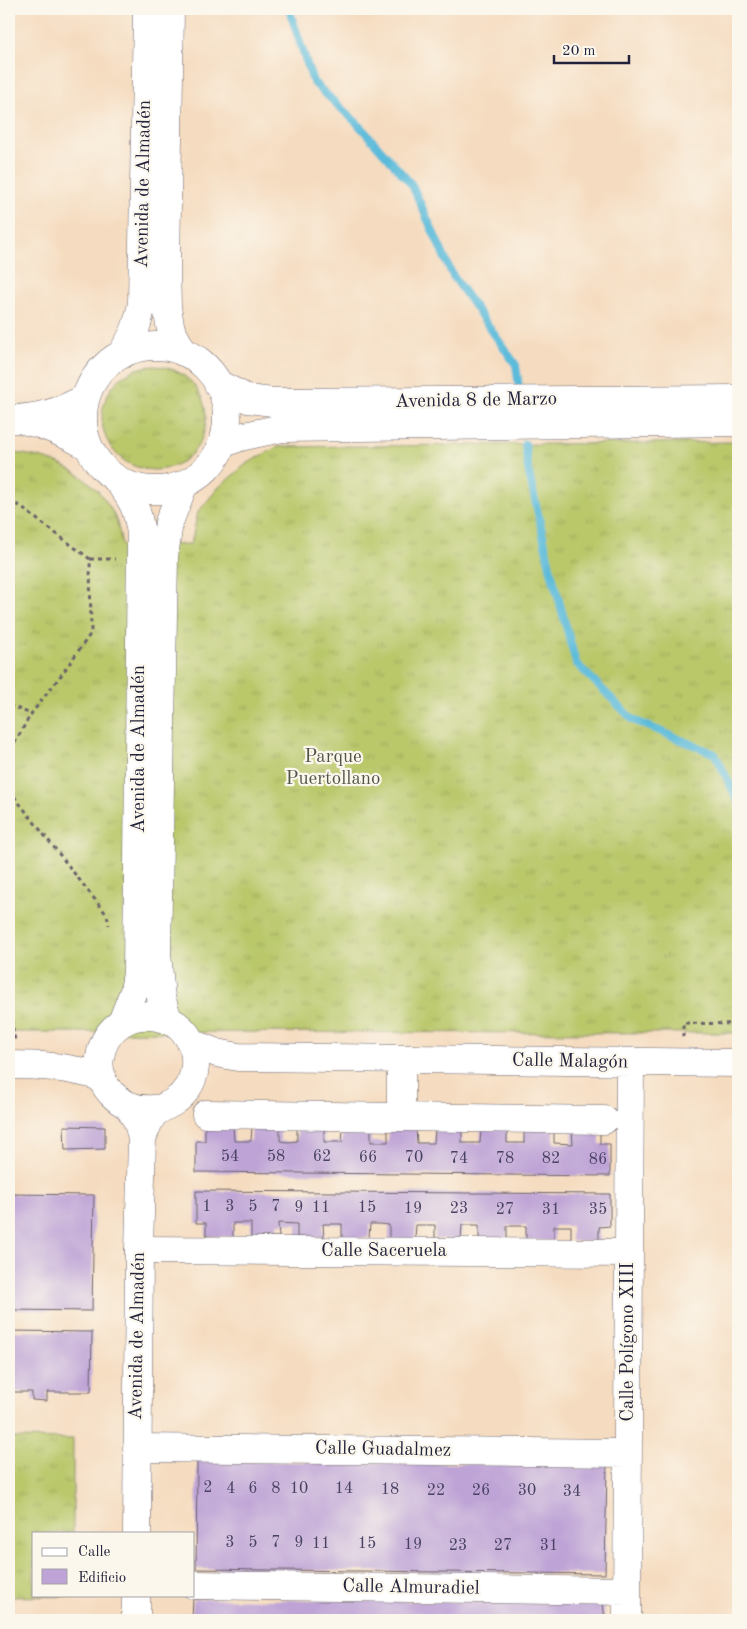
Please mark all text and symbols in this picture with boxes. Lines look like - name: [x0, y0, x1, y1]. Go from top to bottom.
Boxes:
- scale bar: [554, 32, 630, 64]
- text: 20 m: [562, 44, 596, 59]
- street label: Avenida de Almadén: [133, 100, 155, 268]
- street label: Avenida 8 de Marzo: [395, 390, 557, 412]
- street label: Avenida de Almadén: [130, 665, 149, 833]
- park label: Parque Puertollano: [285, 748, 381, 789]
- street label: Calle Malagón: [512, 1051, 628, 1073]
- house number: 54: [221, 1149, 239, 1165]
- house number: 58: [267, 1149, 285, 1165]
- house number: 62: [313, 1149, 331, 1165]
- house number: 66: [359, 1150, 377, 1166]
- house number: 70: [405, 1150, 423, 1166]
- house number: 74: [450, 1151, 468, 1167]
- house number: 78: [496, 1151, 514, 1167]
- house number: 82: [542, 1151, 560, 1167]
- house number: 86: [589, 1152, 607, 1168]
- house number: 1: [202, 1199, 212, 1215]
- house number: 3: [225, 1199, 235, 1215]
- house number: 5: [248, 1199, 258, 1215]
- house number: 7: [271, 1199, 281, 1215]
- house number: 9: [294, 1200, 304, 1216]
- house number: 11: [312, 1200, 330, 1216]
- house number: 15: [358, 1200, 376, 1216]
- house number: 19: [404, 1201, 422, 1217]
- house number: 23: [450, 1201, 468, 1217]
- house number: 27: [496, 1202, 514, 1218]
- house number: 31: [542, 1202, 560, 1218]
- house number: 35: [589, 1202, 607, 1218]
- street label: Calle Saceruela: [321, 1242, 448, 1261]
- street label: Avenida de Almadén: [127, 1252, 149, 1420]
- street label: Calle Polígono XIII: [619, 1262, 638, 1422]
- street label: Calle Guadalmez: [315, 1439, 451, 1461]
- house number: 2: [203, 1480, 213, 1496]
- house number: 4: [226, 1481, 236, 1497]
- house number: 6: [248, 1481, 258, 1497]
- house number: 8: [271, 1481, 281, 1497]
- house number: 10: [290, 1481, 308, 1497]
- house number: 14: [335, 1481, 353, 1497]
- house number: 18: [381, 1482, 399, 1498]
- house number: 22: [427, 1483, 445, 1499]
- house number: 26: [472, 1483, 490, 1499]
- house number: 30: [518, 1483, 536, 1499]
- house number: 34: [563, 1484, 581, 1500]
- legend: [32, 1532, 195, 1596]
- house number: 3: [225, 1535, 235, 1551]
- house number: 5: [248, 1535, 258, 1551]
- house number: 7: [271, 1535, 281, 1551]
- house number: 9: [294, 1535, 304, 1551]
- house number: 11: [312, 1536, 330, 1552]
- house number: 15: [358, 1536, 376, 1552]
- house number: 19: [404, 1537, 422, 1553]
- house number: 23: [449, 1538, 467, 1554]
- house number: 27: [494, 1538, 512, 1554]
- house number: 31: [540, 1538, 558, 1554]
- text: Calle: [78, 1545, 111, 1560]
- text: Edificio: [78, 1571, 126, 1586]
- street label: Calle Almuradiel: [342, 1577, 480, 1599]

